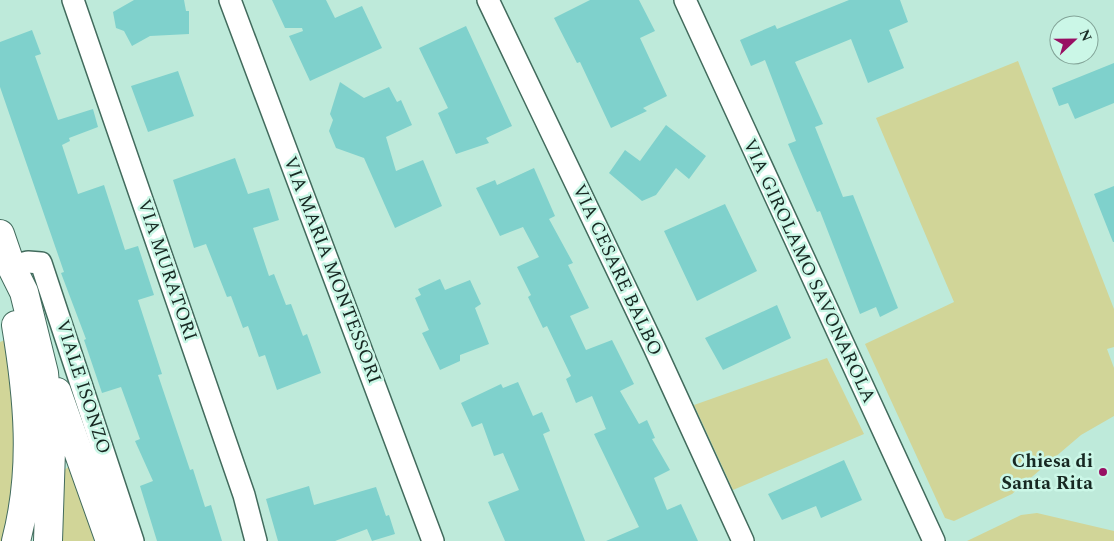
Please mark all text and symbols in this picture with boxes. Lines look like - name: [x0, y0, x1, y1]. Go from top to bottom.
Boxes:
- north arrow: [1049, 15, 1099, 65]
- text: N: [1074, 26, 1097, 45]
- street label: VIA GIROLAMO SAVONAROLA: [735, 134, 883, 408]
- street label: VIA MARIA MONTESSORI: [275, 152, 389, 388]
- street label: VIA CESARE BALBO: [564, 179, 670, 361]
- street label: VIA MURATORI: [129, 195, 205, 345]
- street label: VIALE ISONZO: [48, 316, 118, 458]
- place label: Chiesa di Santa Rita: [1001, 447, 1093, 498]
- marker: Chiesa di Santa Rita: [1097, 466, 1109, 478]

